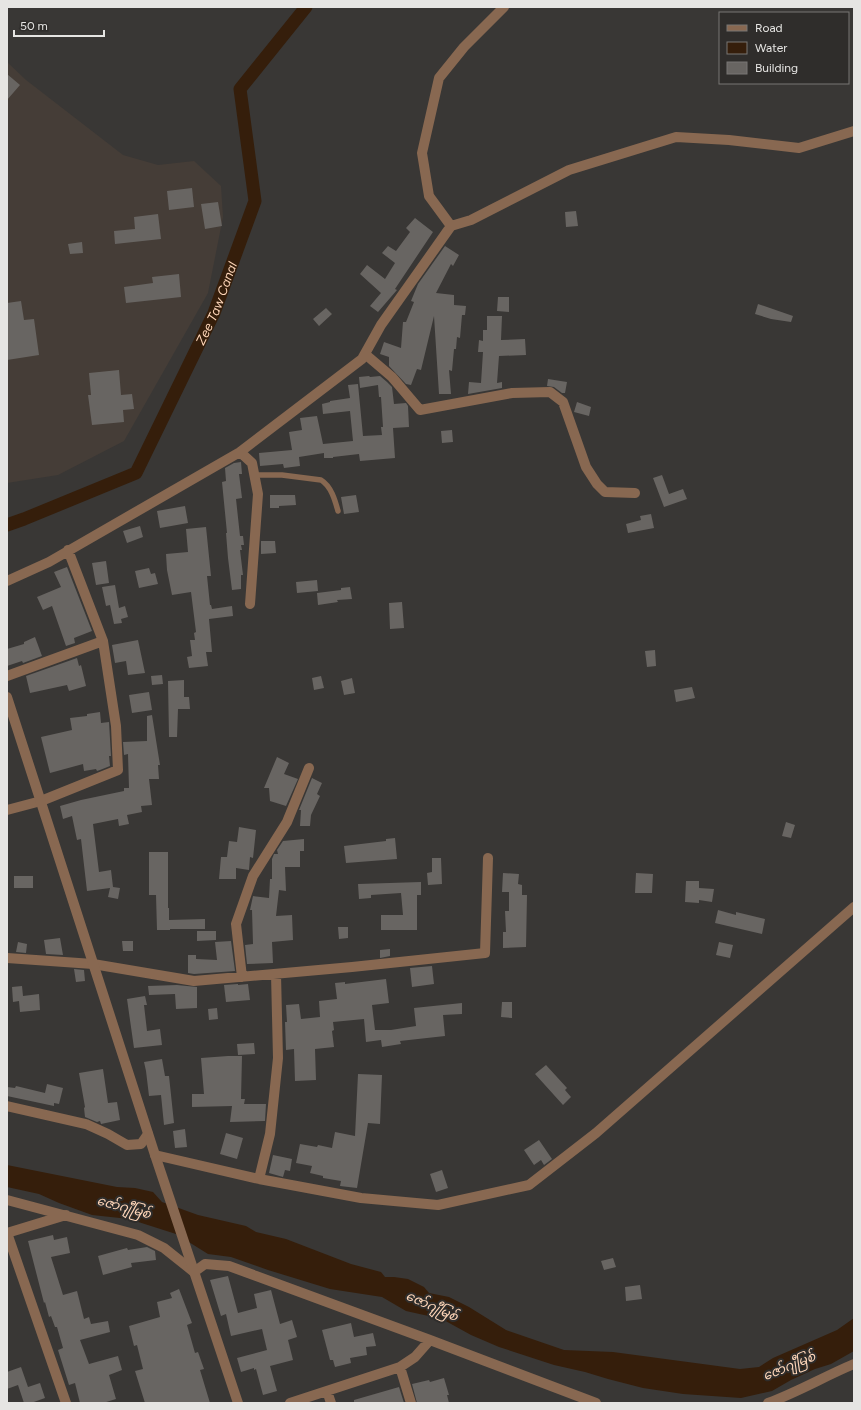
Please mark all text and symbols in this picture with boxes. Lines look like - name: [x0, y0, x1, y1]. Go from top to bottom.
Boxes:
- scale bar: [14, 12, 104, 38]
- legend: [719, 12, 849, 84]
- text: 50 m: [20, 19, 48, 33]
- text: Road: [755, 21, 783, 35]
- text: Water: [755, 41, 787, 55]
- text: Building: [755, 61, 798, 75]
- water label: Zee Taw Canal: [192, 260, 240, 347]
- water label: ဇော်ဂျီမြစ်: [94, 1191, 155, 1226]
- water label: ဇော်ဂျီမြစ်: [402, 1286, 463, 1328]
- water label: ဇော်ဂျီမြစ်: [760, 1346, 820, 1387]

